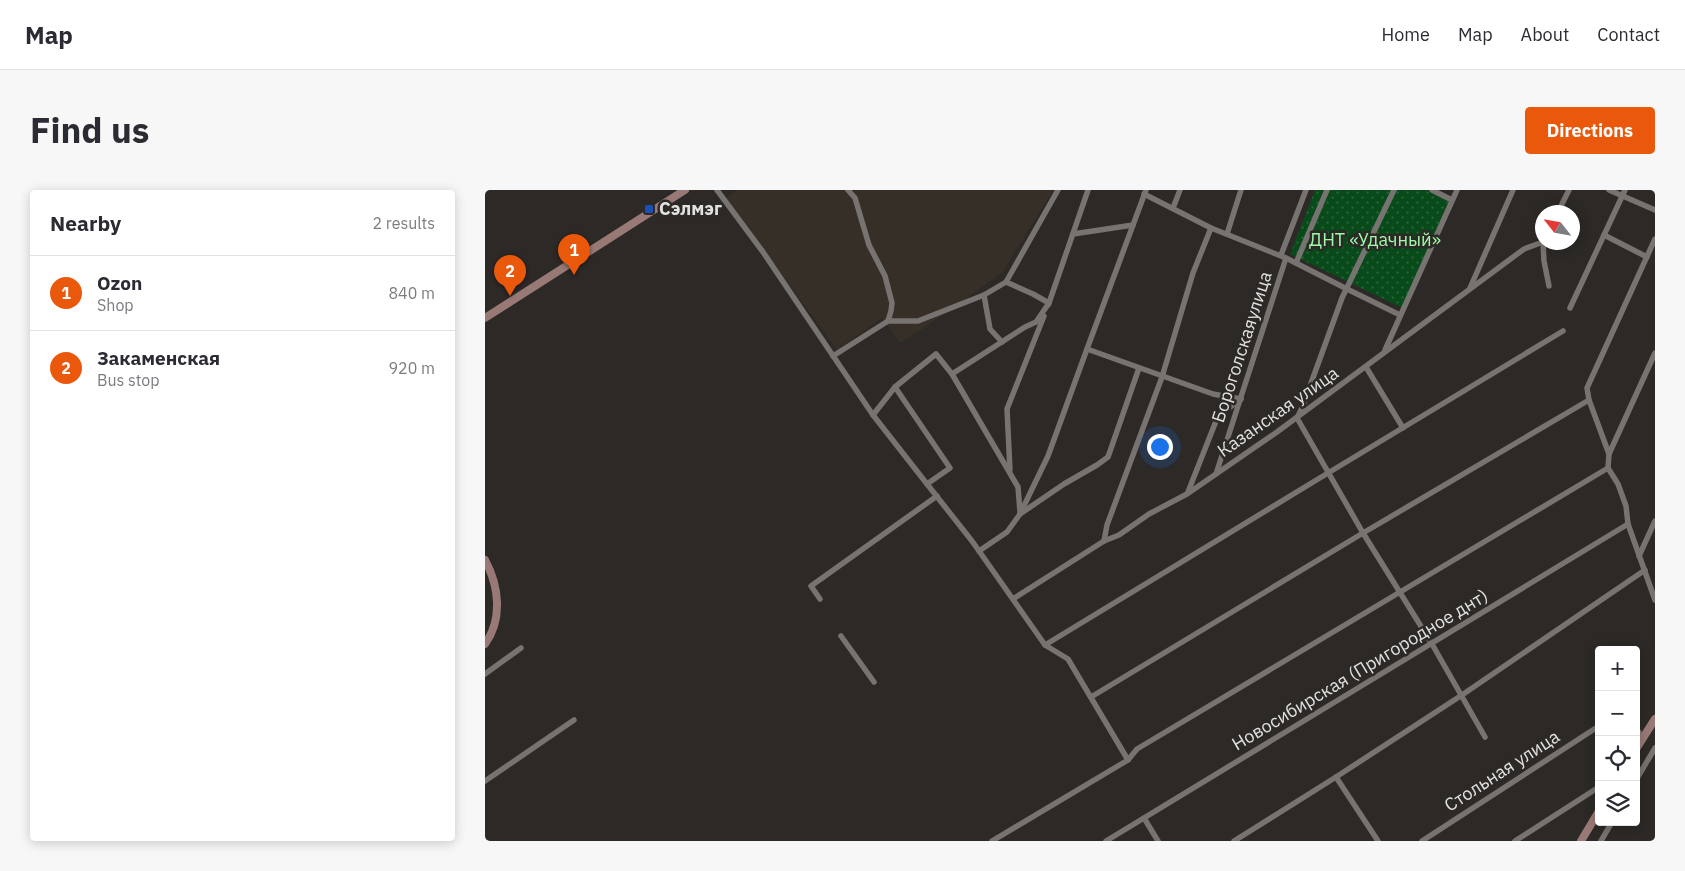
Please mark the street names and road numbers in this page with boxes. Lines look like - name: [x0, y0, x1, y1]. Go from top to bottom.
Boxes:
- street label: Бороголскаяулица: [1206, 268, 1277, 425]
- street label: Казанская улица: [1213, 361, 1343, 462]
- street label: Новосибирская (Пригородное днт): [1227, 584, 1492, 755]
- street label: Стольная улица: [1440, 725, 1564, 816]

